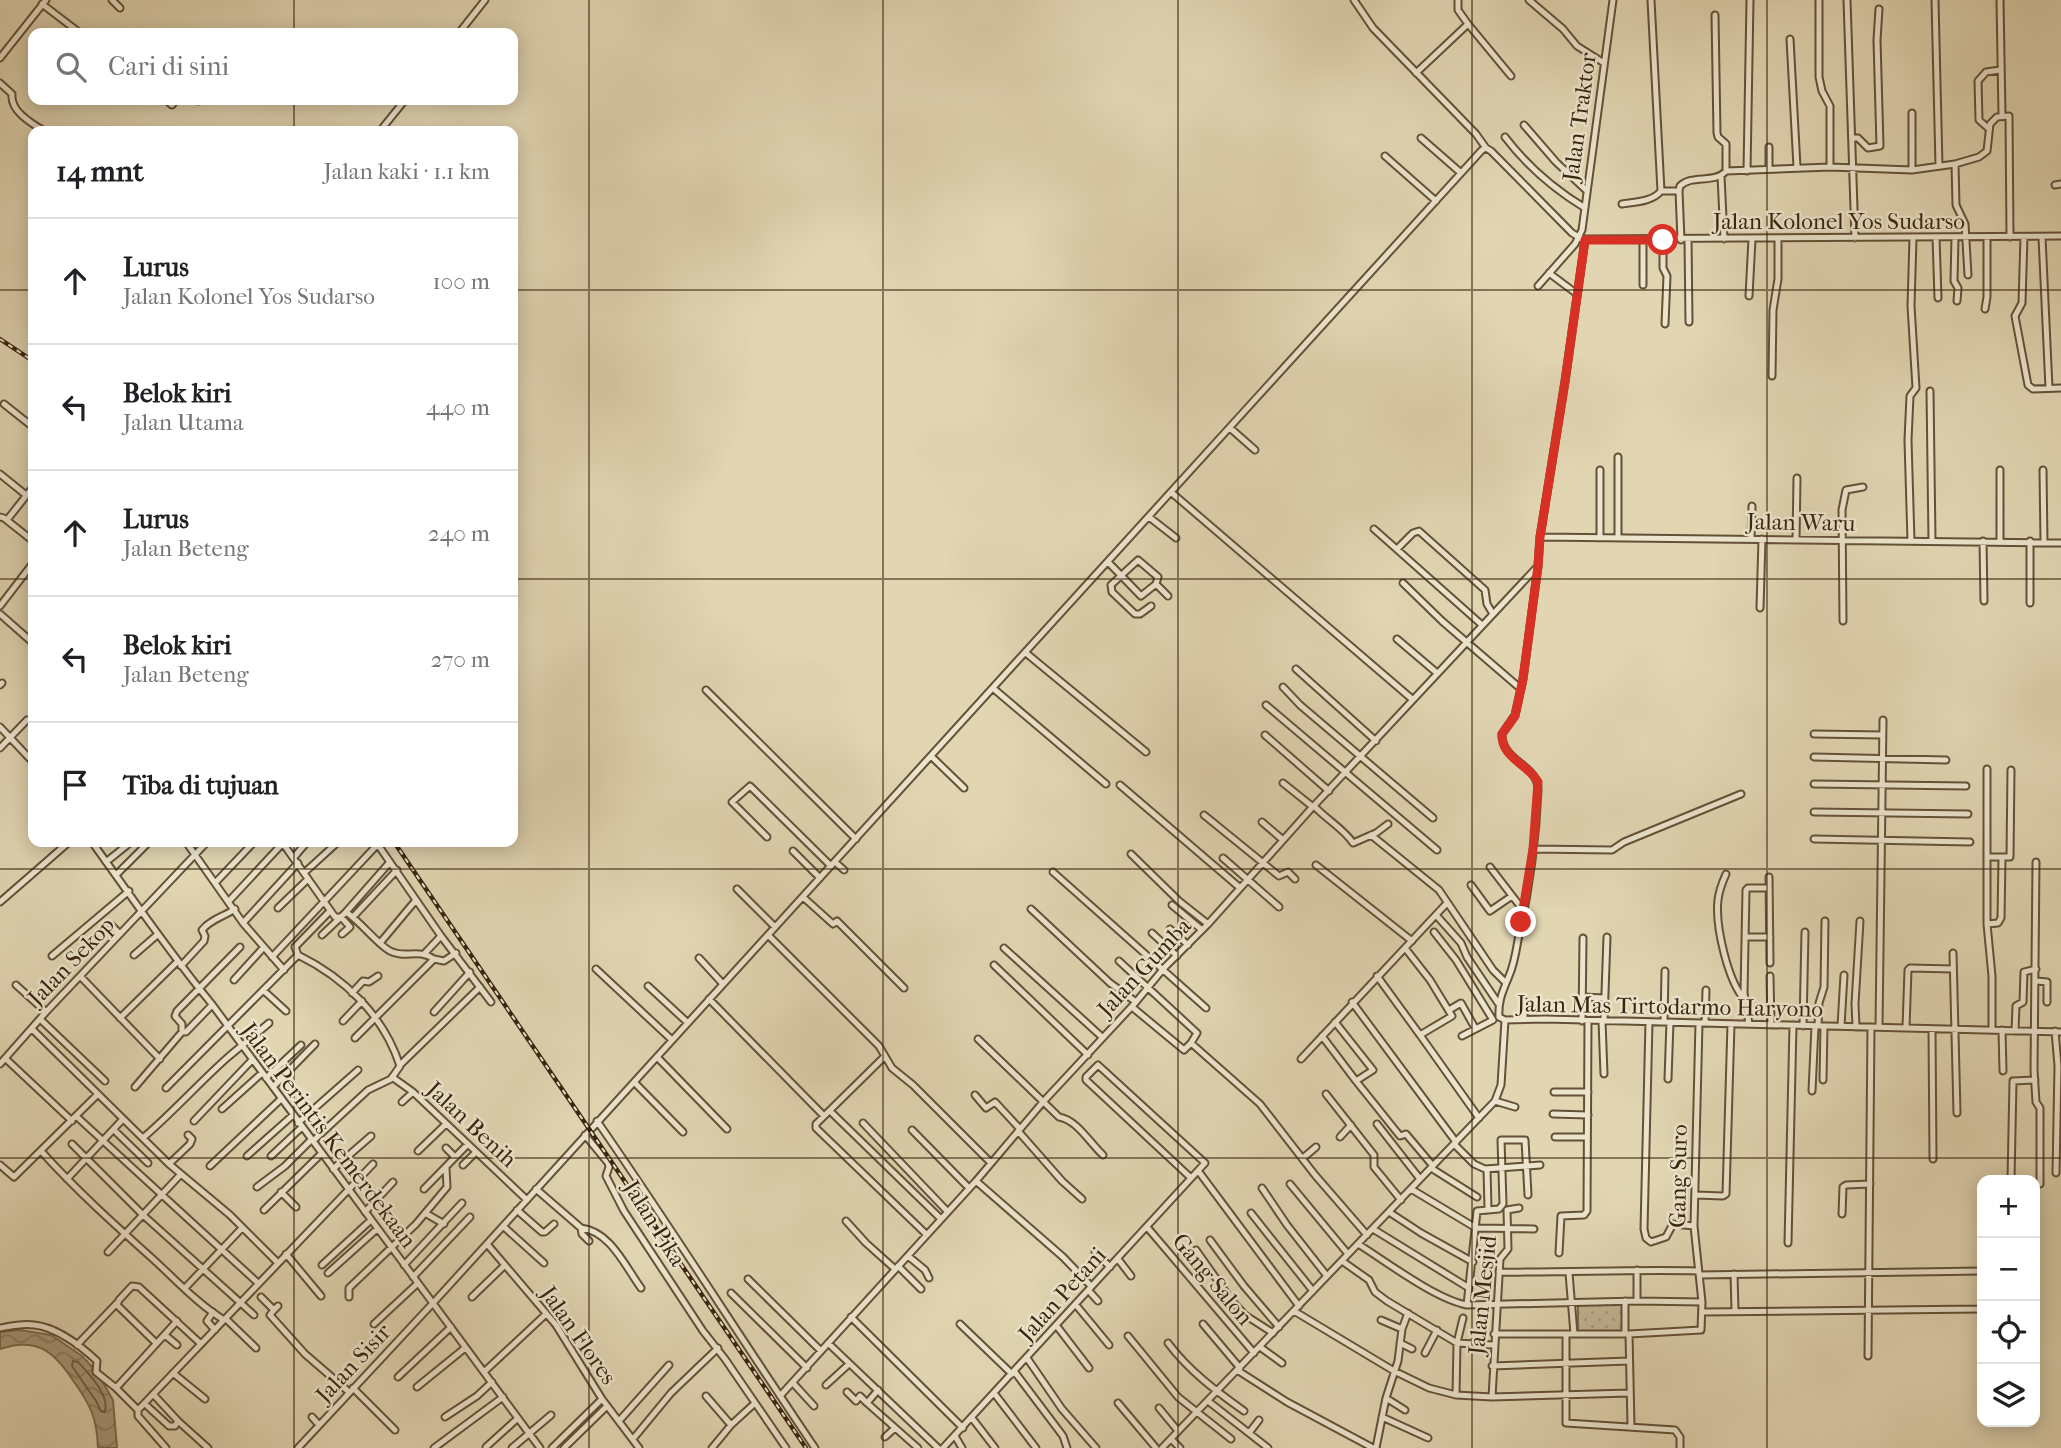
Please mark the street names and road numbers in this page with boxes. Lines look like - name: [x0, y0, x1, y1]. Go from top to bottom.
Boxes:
- street label: Jalan Traktor: [1557, 51, 1602, 185]
- street label: Jalan Kolonel Yos Sudarso: [1711, 208, 1965, 235]
- street label: Jalan Waru: [1744, 508, 1856, 537]
- street label: Jalan Sekop: [21, 911, 120, 1013]
- street label: Jalan Gumba: [1090, 912, 1197, 1024]
- street label: Jalan Mas Tirtodarmo Haryono: [1515, 990, 1823, 1023]
- street label: Jalan Perintis Kemerdekaan: [234, 1016, 422, 1254]
- street label: Jalan Benih: [419, 1074, 522, 1173]
- street label: Gang Suro: [1664, 1124, 1693, 1228]
- street label: Jalan Pjka: [617, 1174, 692, 1272]
- street label: Gang Salon: [1167, 1228, 1259, 1331]
- street label: Jalan Mesjid: [1463, 1234, 1502, 1358]
- street label: Jalan Petani: [1012, 1241, 1112, 1349]
- street label: Jalan Flores: [534, 1279, 622, 1390]
- street label: Jalan Sisir: [309, 1318, 397, 1410]

